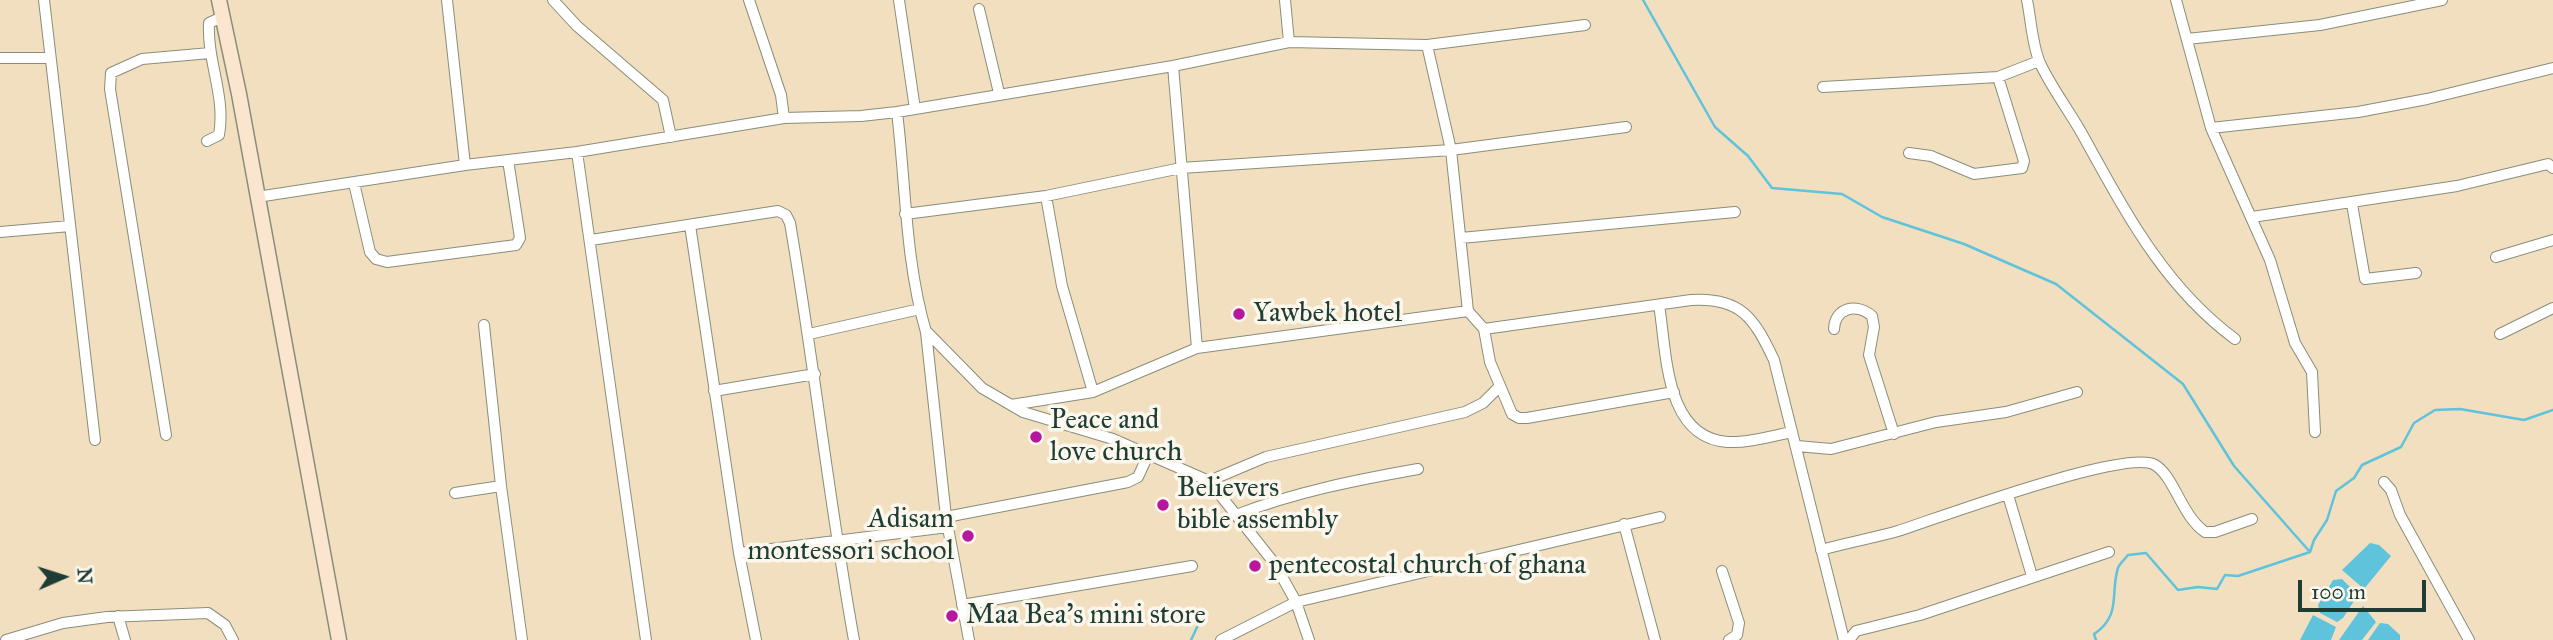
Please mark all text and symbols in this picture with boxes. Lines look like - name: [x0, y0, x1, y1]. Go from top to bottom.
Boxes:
- place label: Yawbek hotel: [1253, 297, 1402, 331]
- marker: Yawbek hotel: [1231, 306, 1247, 322]
- place label: Peace and love church: [1050, 404, 1182, 470]
- marker: Peace and love church: [1028, 429, 1044, 445]
- place label: Believers bible assembly: [1177, 472, 1338, 538]
- marker: Believers bible assembly: [1155, 497, 1171, 513]
- place label: Adisam montessori school: [747, 503, 954, 569]
- marker: Adisam montessori school: [960, 528, 976, 544]
- north arrow: [28, 542, 98, 612]
- place label: pentecostal church of ghana: [1269, 549, 1586, 583]
- marker: pentecostal church of ghana: [1247, 558, 1263, 574]
- scale bar: [2301, 566, 2429, 610]
- text: N: [73, 567, 96, 585]
- text: 100 m: [2311, 579, 2366, 605]
- place label: Maa Bea's mini store: [966, 599, 1206, 633]
- marker: Maa Bea's mini store: [944, 608, 960, 624]

